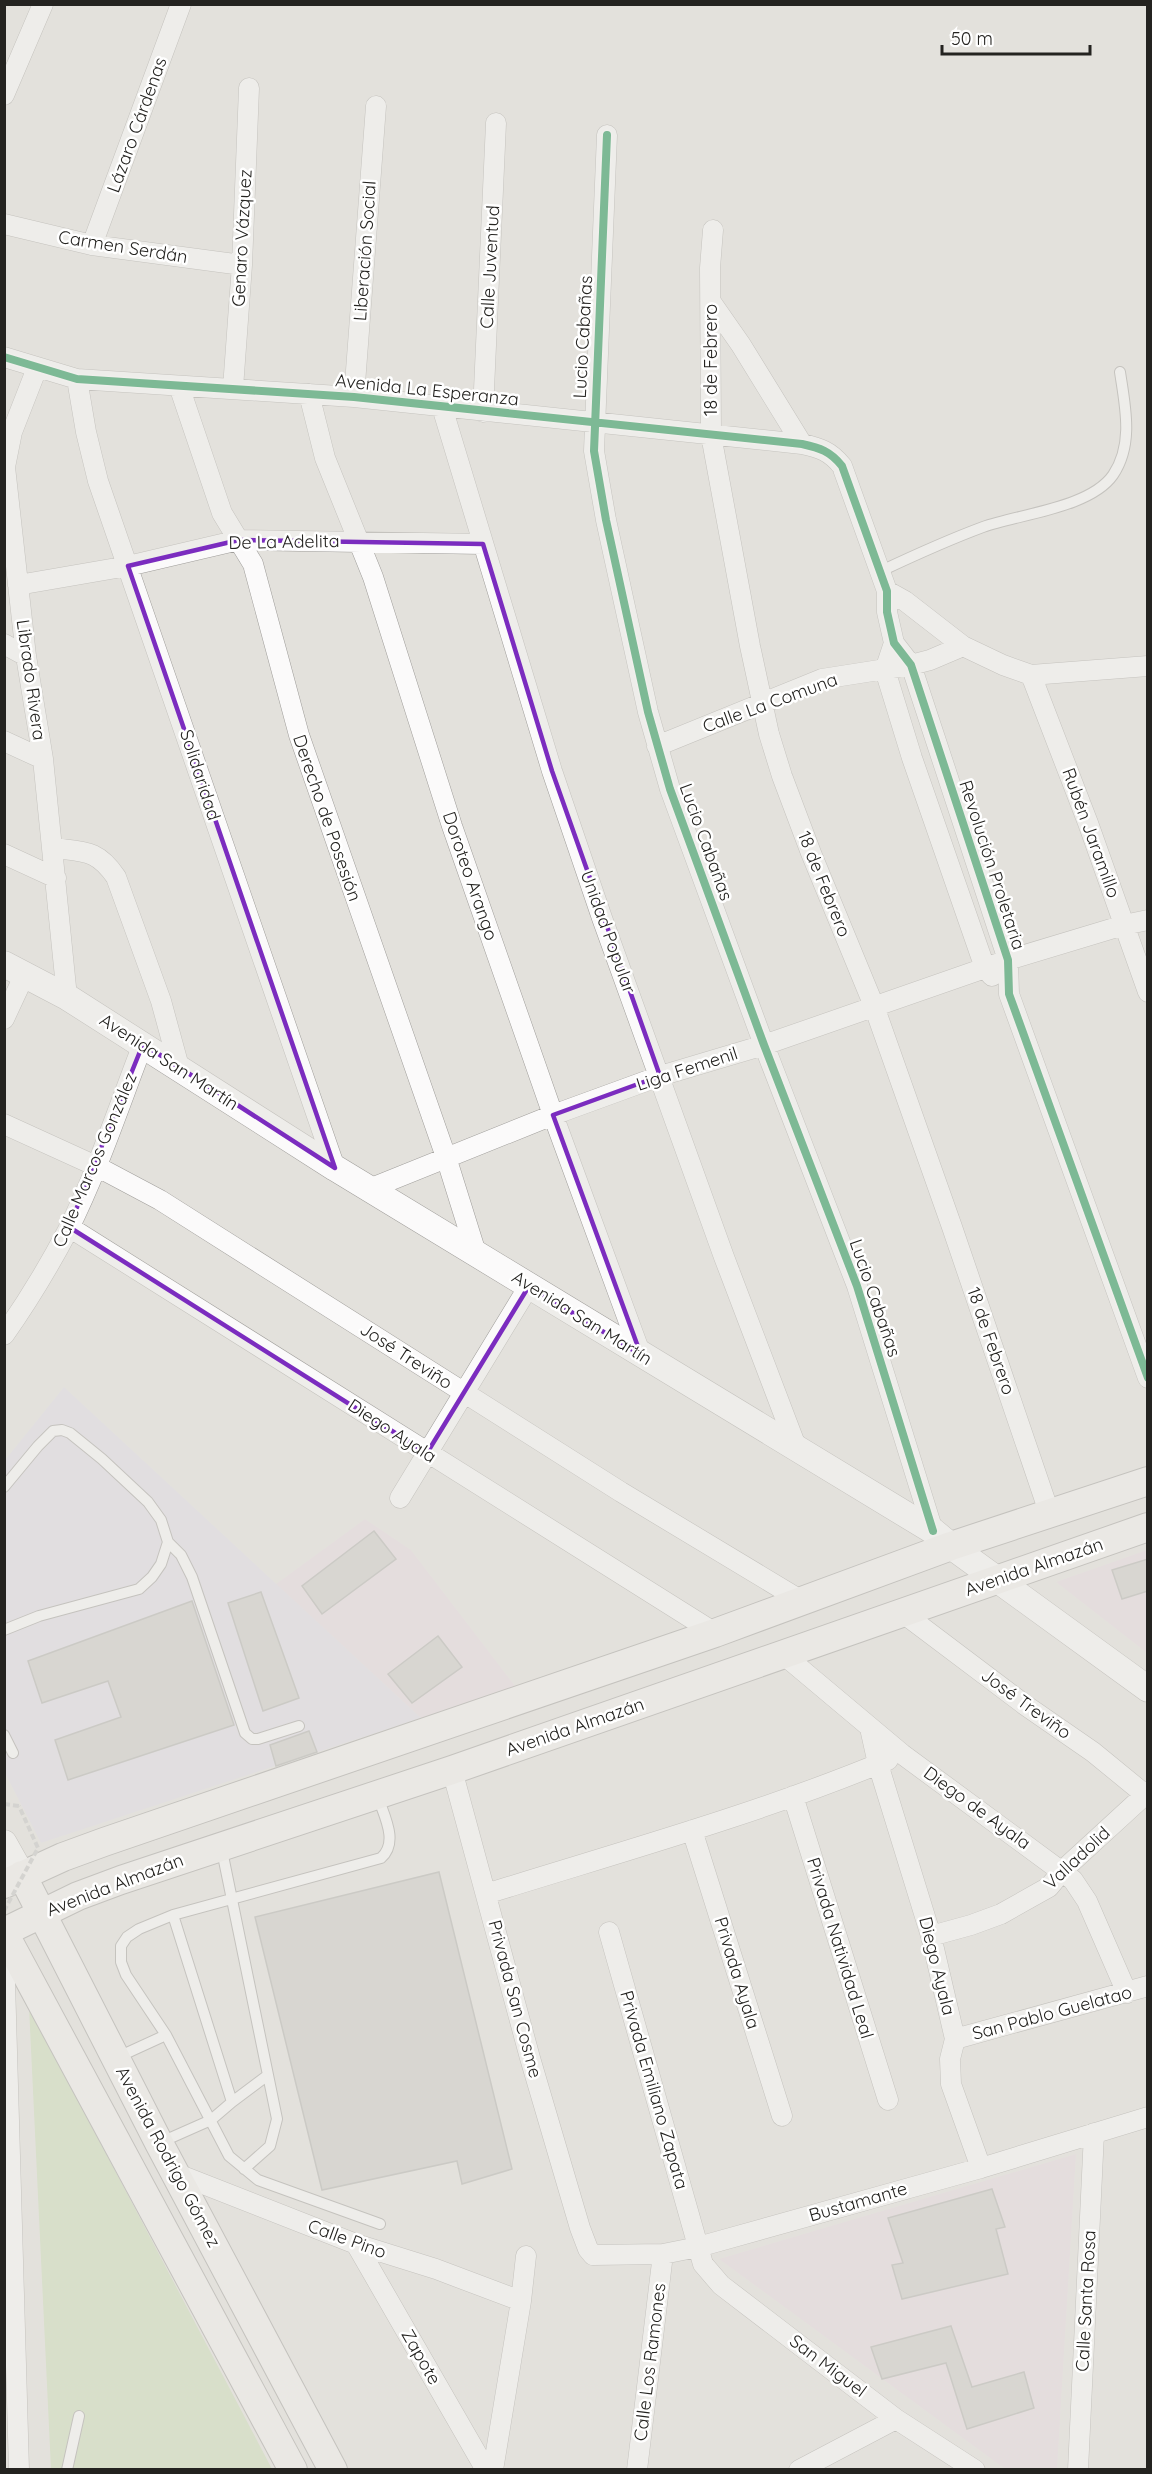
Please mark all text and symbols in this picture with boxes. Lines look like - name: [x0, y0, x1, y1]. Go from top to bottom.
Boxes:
- scale bar: [942, 18, 1090, 56]
- text: 50 m: [951, 27, 993, 50]
- street label: Lázaro Cárdenas: [101, 54, 172, 196]
- street label: Genaro Vázquez: [226, 169, 257, 307]
- street label: Liberación Social: [348, 180, 381, 322]
- street label: Calle Juventud: [475, 205, 504, 329]
- street label: Carmen Serdán: [57, 225, 189, 268]
- street label: Lucio Cabañas: [568, 275, 597, 399]
- street label: 18 de Febrero: [699, 304, 722, 416]
- street label: Avenida La Esperanza: [334, 368, 520, 411]
- street label: De La Adelita: [228, 529, 340, 554]
- street label: Librado Rivera: [12, 618, 51, 742]
- street label: Calle La Comuna: [699, 667, 840, 738]
- street label: Solidaridad: [175, 726, 226, 823]
- street label: Derecho de Posesión: [288, 731, 367, 904]
- street label: Rubén Jaramillo: [1057, 765, 1126, 901]
- street label: Revolución Proletaria: [954, 777, 1031, 953]
- street label: Lucio Cabañas: [675, 780, 738, 904]
- street label: Doroteo Arango: [438, 808, 503, 943]
- street label: 18 de Febrero: [793, 827, 856, 940]
- street label: Unidad Popular: [576, 867, 641, 997]
- street label: Avenida San Martín: [95, 1008, 243, 1115]
- street label: Liga Femenil: [633, 1041, 741, 1096]
- street label: Calle Marcos González: [47, 1069, 142, 1251]
- street label: Lucio Cabañas: [845, 1236, 906, 1360]
- street label: Avenida San Martín: [508, 1265, 657, 1370]
- street label: 18 de Febrero: [962, 1284, 1021, 1398]
- street label: José Treviño: [356, 1317, 457, 1394]
- street label: Diego Ayala: [344, 1393, 441, 1468]
- street label: Avenida Almazán: [962, 1532, 1106, 1601]
- street label: José Treviño: [977, 1663, 1076, 1744]
- street label: Avenida Almazán: [503, 1692, 647, 1761]
- street label: Diego de Ayala: [919, 1761, 1035, 1854]
- street label: Valladolid: [1039, 1821, 1115, 1894]
- street label: Avenida Almazán: [43, 1848, 187, 1921]
- street label: Privada Natividad Leal: [802, 1854, 879, 2041]
- street label: Privada Ayala: [710, 1914, 765, 2032]
- street label: Diego Ayala: [914, 1914, 961, 2018]
- street label: Privada San Cosme: [483, 1917, 548, 2080]
- street label: San Pablo Guelatao: [969, 1980, 1134, 2045]
- street label: Privada Emiliano Zapata: [615, 1988, 694, 2192]
- street label: Avenida Rodrigo Gómez: [111, 2062, 226, 2251]
- street label: Bustamante: [806, 2176, 910, 2227]
- street label: Calle Pino: [305, 2214, 389, 2263]
- street label: Calle Santa Rosa: [1070, 2230, 1101, 2372]
- street label: Calle Los Ramones: [628, 2282, 671, 2442]
- street label: Zapote: [396, 2325, 447, 2389]
- street label: San Miguel: [785, 2329, 871, 2402]

